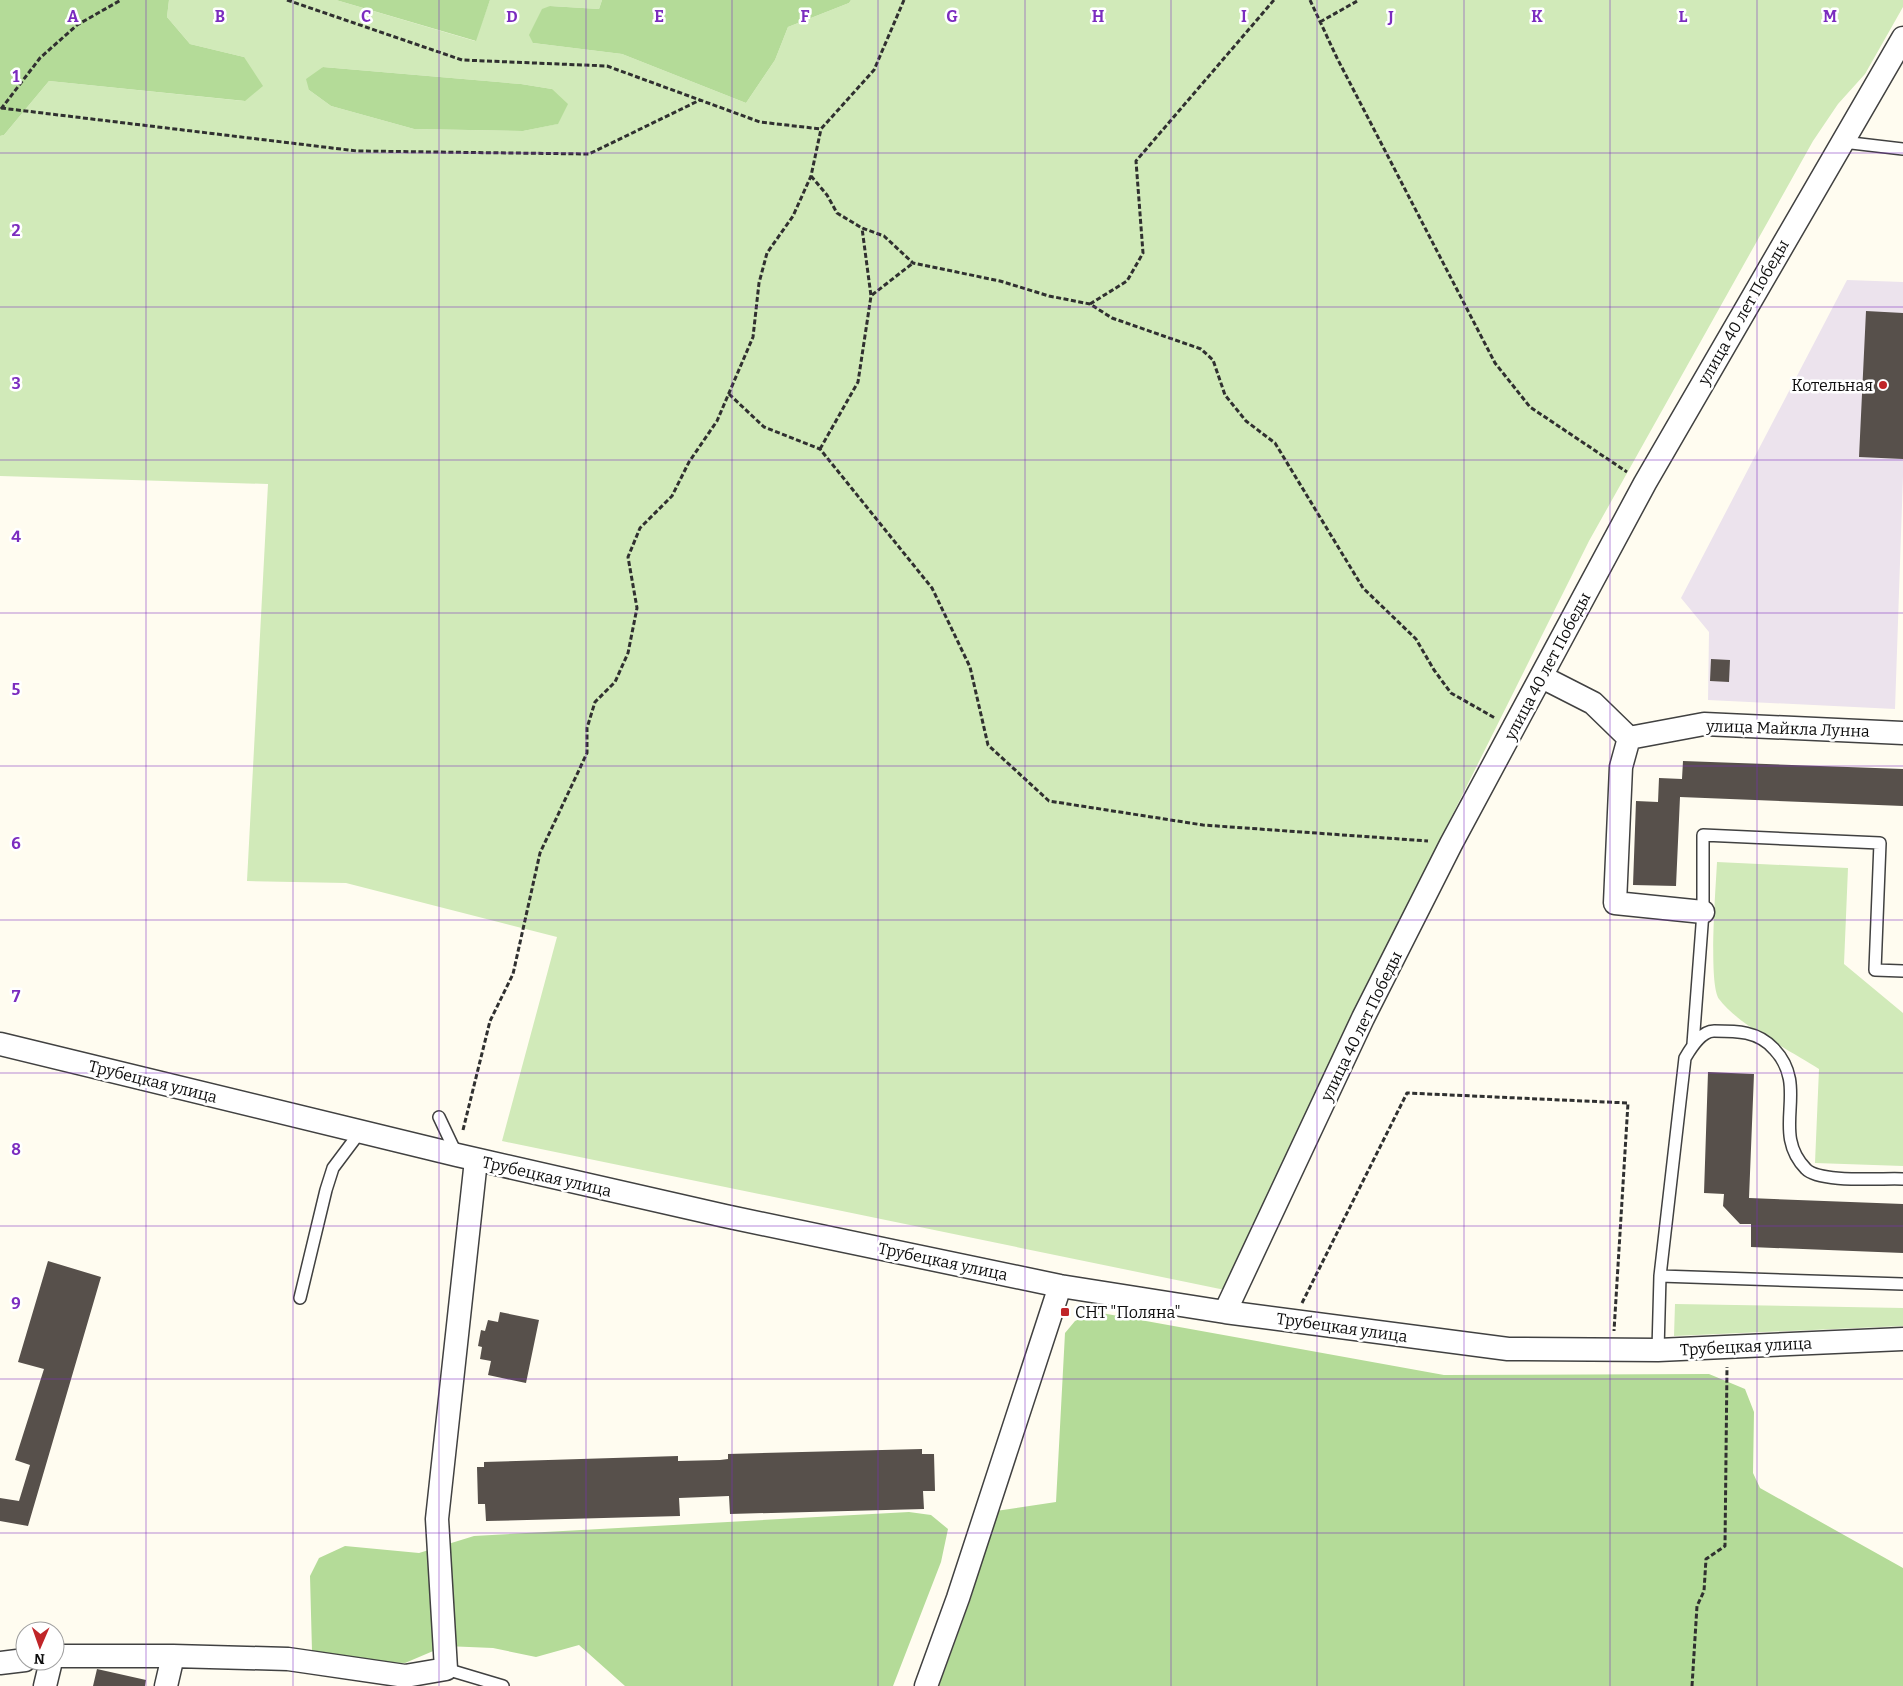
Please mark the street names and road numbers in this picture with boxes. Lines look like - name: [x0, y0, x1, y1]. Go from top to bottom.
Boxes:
- street label: улица 40 лет Победы: [1694, 236, 1793, 389]
- street label: улица 40 лет Победы: [1500, 589, 1595, 744]
- street label: улица Майкла Лунна: [1705, 716, 1870, 741]
- street label: улица 40 лет Победы: [1316, 948, 1406, 1105]
- street label: Трубецкая улица: [87, 1056, 219, 1107]
- street label: Трубецкая улица: [480, 1152, 614, 1201]
- street label: Трубецкая улица: [876, 1238, 1010, 1285]
- street label: Трубецкая улица: [1275, 1309, 1409, 1346]
- street label: Трубецкая улица: [1680, 1334, 1813, 1359]

